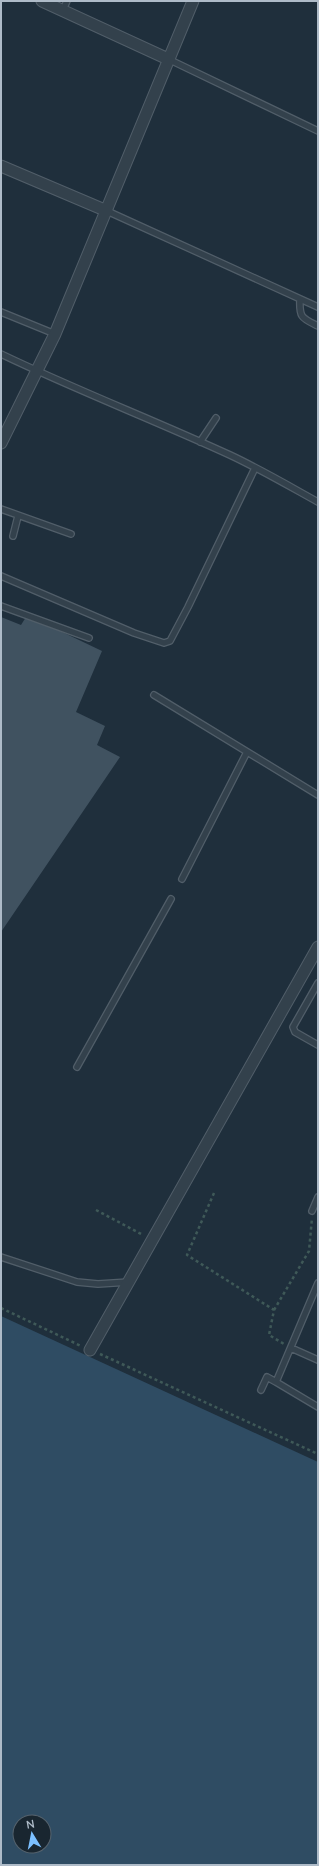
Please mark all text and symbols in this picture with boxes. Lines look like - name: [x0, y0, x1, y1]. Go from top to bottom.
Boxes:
- north arrow: [12, 1814, 52, 1854]
- text: N: [25, 1817, 36, 1833]

